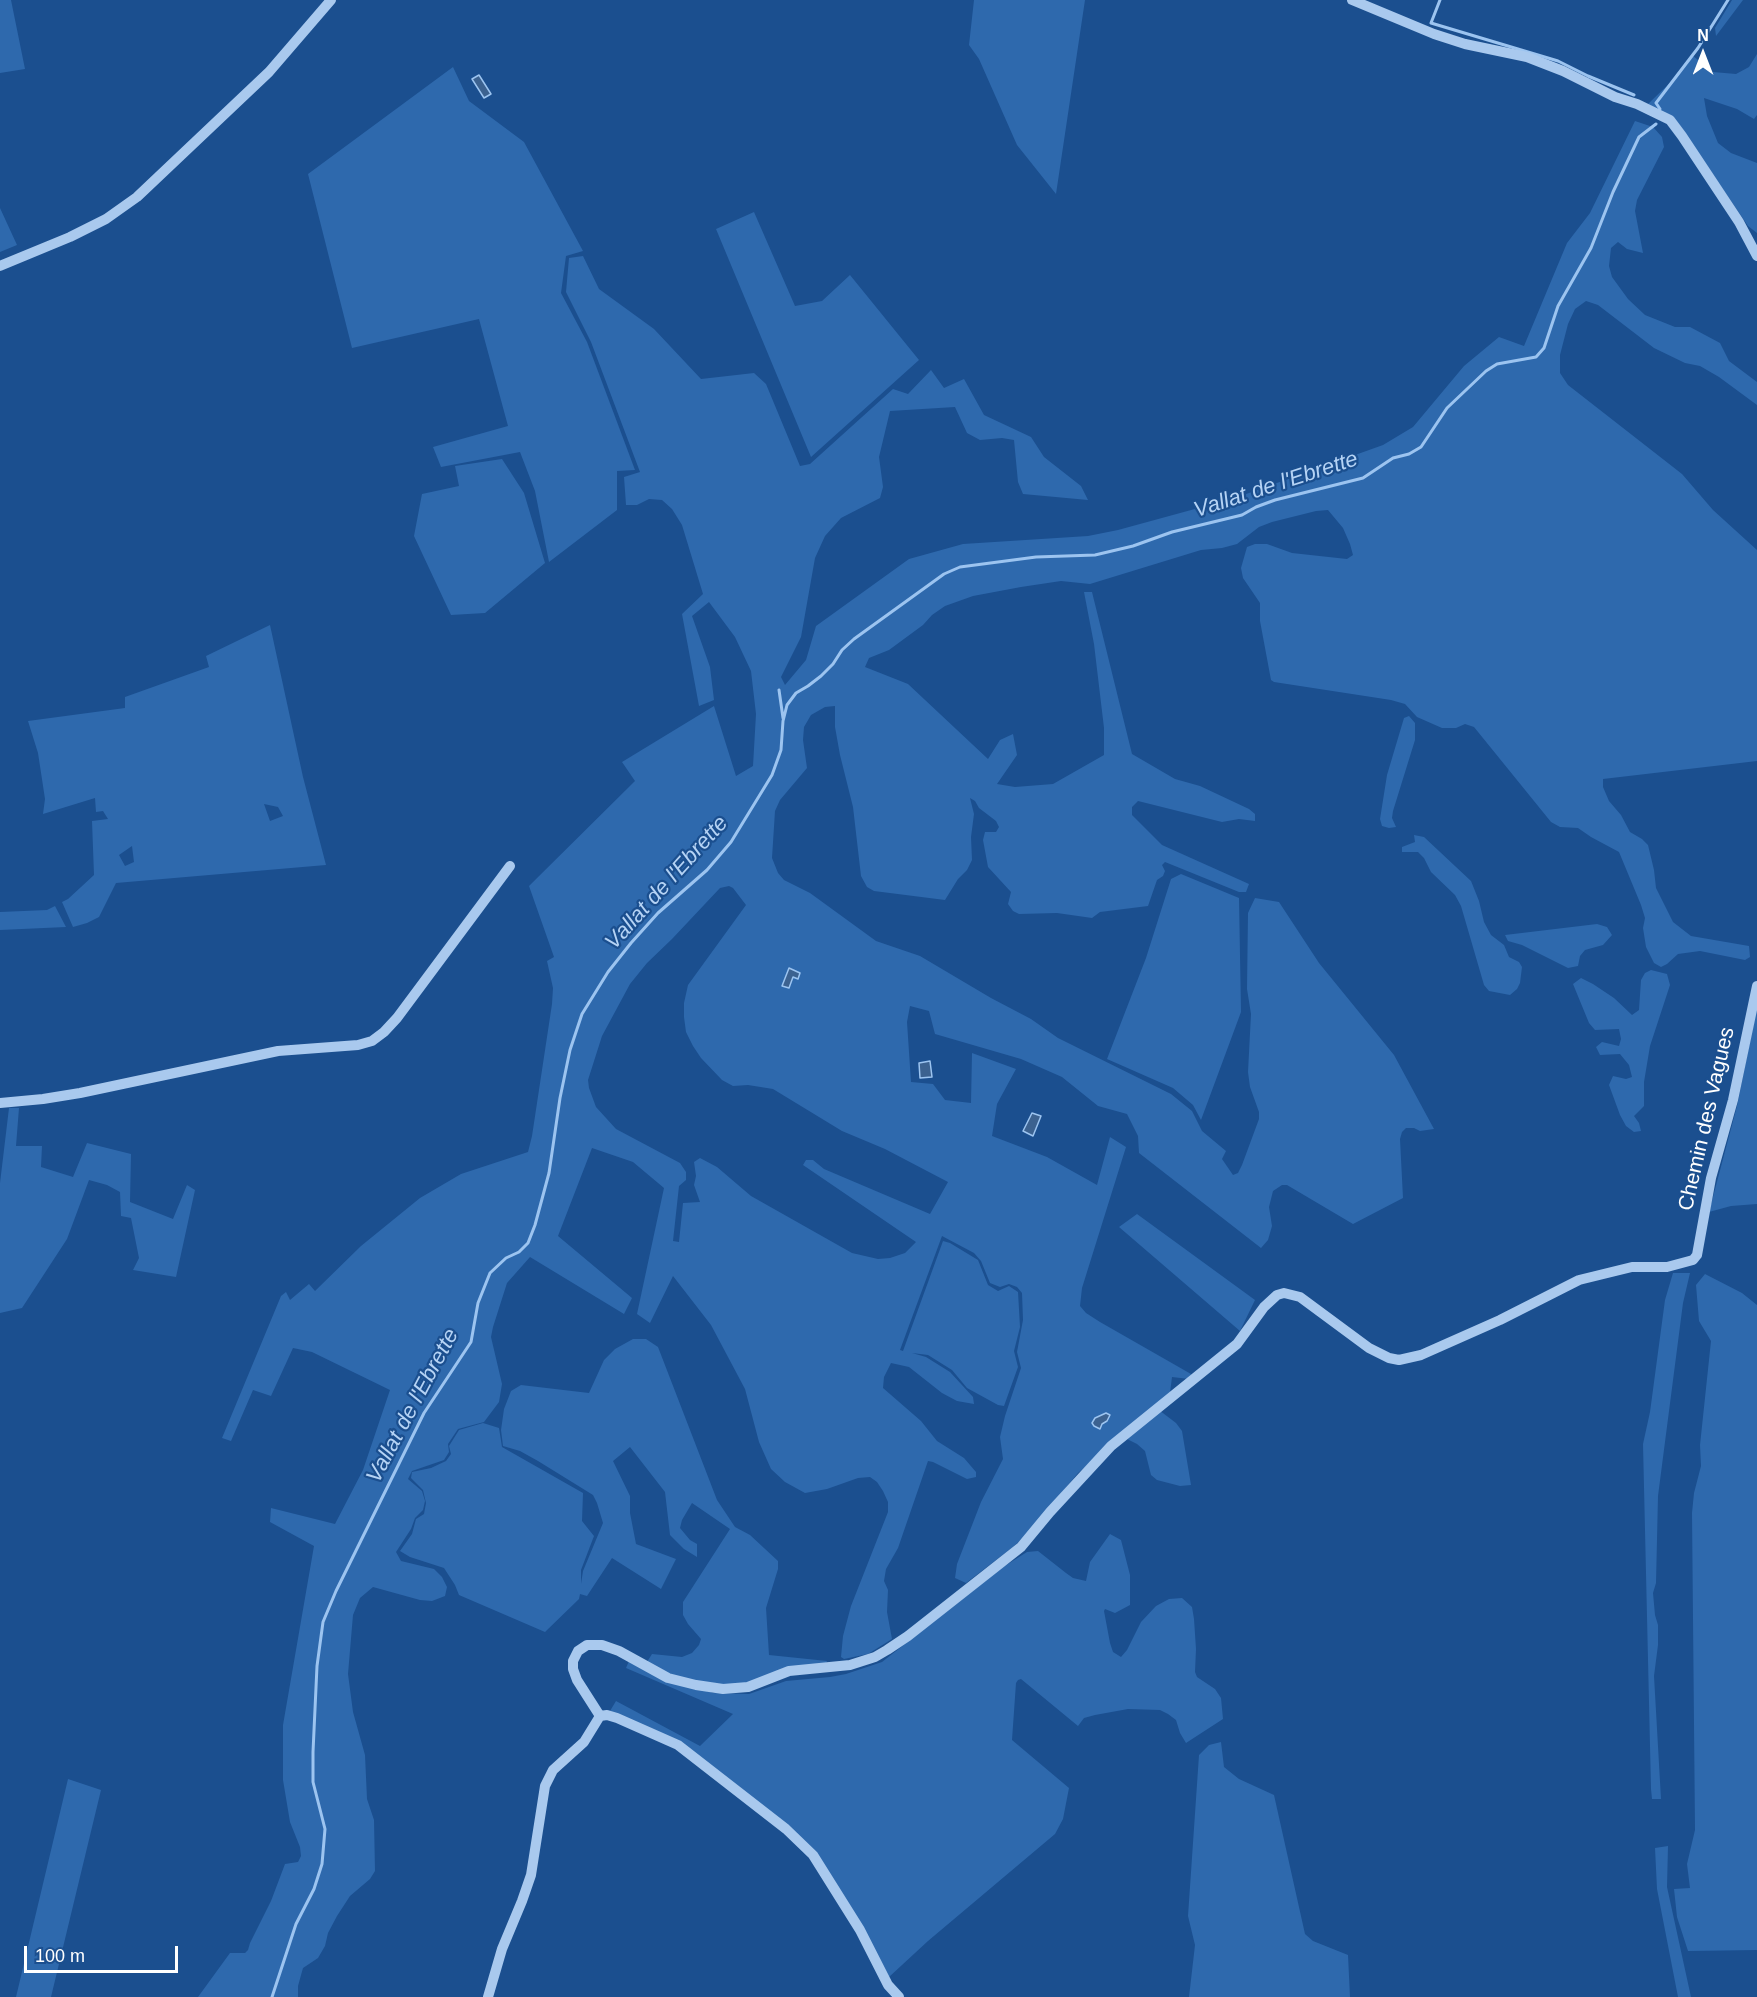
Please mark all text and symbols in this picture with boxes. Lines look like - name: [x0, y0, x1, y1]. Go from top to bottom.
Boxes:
- north arrow: [1673, 24, 1733, 84]
- text: N: [1697, 27, 1709, 44]
- water label: Vallat de l'Ebrette: [1191, 446, 1361, 524]
- water label: Vallat de l'Ebrette: [600, 811, 734, 955]
- street label: Chemin des Vagues: [1674, 1025, 1740, 1213]
- water label: Vallat de l'Ebrette: [361, 1324, 465, 1488]
- scale bar: [27, 1934, 182, 1972]
- text: 100 m: [35, 1946, 85, 1966]

